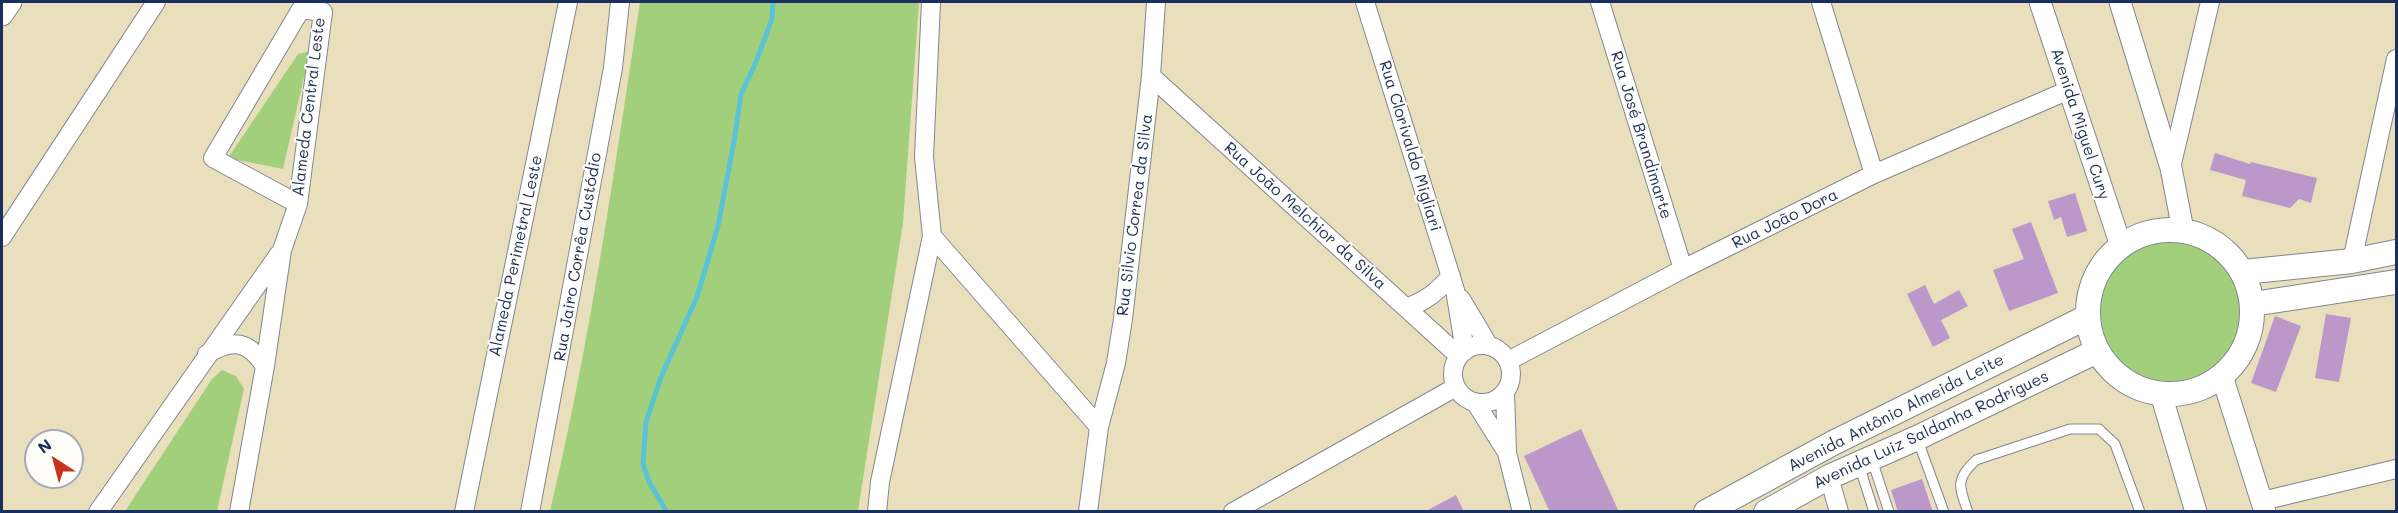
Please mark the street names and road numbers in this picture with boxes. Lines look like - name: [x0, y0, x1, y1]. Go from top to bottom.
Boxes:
- street label: Alameda Central Leste: [288, 16, 330, 198]
- street label: Avenida Miguel Cury: [2046, 46, 2114, 202]
- street label: Rua José Brandimarte: [1606, 49, 1676, 221]
- street label: Rua Clorivaldo Migliari: [1375, 58, 1445, 234]
- street label: Rua Silvio Correa da Silva: [1113, 113, 1157, 317]
- street label: Rua João Melchior da Silva: [1220, 138, 1390, 294]
- street label: Rua Jairo Corrêa Custódio: [550, 151, 606, 363]
- street label: Alameda Perimetral Leste: [485, 154, 547, 358]
- street label: Rua João Dora: [1729, 185, 1841, 253]
- street label: Avenida Antônio Almeida Leite: [1785, 350, 2007, 476]
- street label: Avenida Luiz Saldanha Rodrigues: [1810, 367, 2052, 493]

